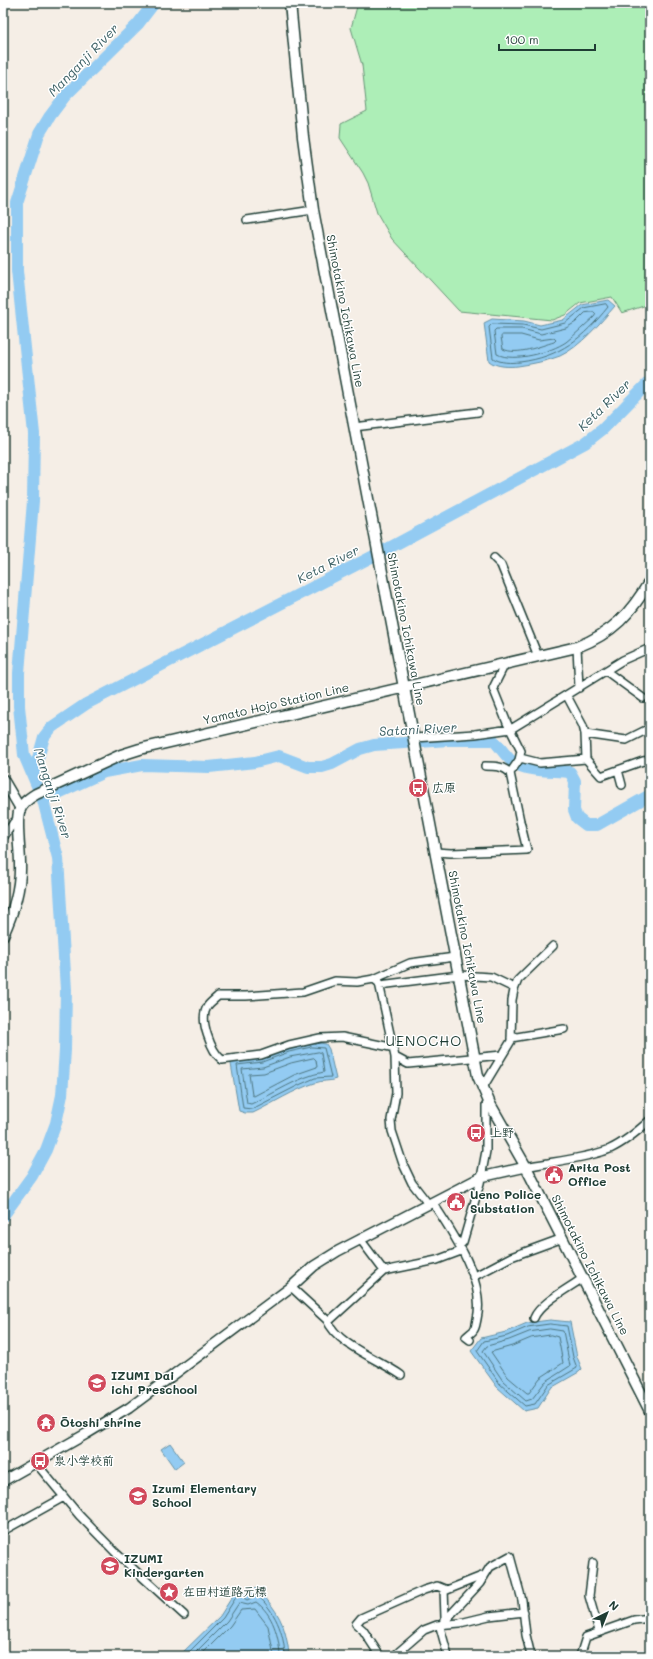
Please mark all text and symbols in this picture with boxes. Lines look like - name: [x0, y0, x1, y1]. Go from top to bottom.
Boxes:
- water label: Manganji River: [44, 19, 122, 100]
- scale bar: [499, 26, 595, 52]
- text: 100 m: [505, 31, 539, 47]
- street label: Shimotakino Ichikawa Line: [323, 233, 369, 389]
- water label: Keta River: [573, 375, 634, 434]
- water label: Keta River: [294, 540, 362, 586]
- street label: Shimotakino Ichikawa Line: [384, 551, 430, 707]
- street label: Yamato Hojo Station Line: [201, 678, 350, 728]
- water label: Satani River: [378, 718, 458, 739]
- water label: Manganji River: [31, 745, 76, 841]
- bus stop icon: 広原: [407, 777, 429, 799]
- place label: 広原: [432, 779, 456, 795]
- street label: Shimotakino Ichikawa Line: [445, 869, 491, 1025]
- district label: UENOCHO: [386, 1031, 462, 1050]
- bus stop icon: 上野: [465, 1122, 487, 1144]
- place label: 上野: [490, 1124, 514, 1140]
- place label: Arita Post Office: [568, 1159, 631, 1189]
- public building icon: Arita Post Office: [543, 1164, 565, 1186]
- place label: Ueno Police Substation: [470, 1186, 541, 1216]
- public building icon: Ueno Police Substation: [445, 1191, 467, 1213]
- street label: Shimotakino Ichikawa Line: [548, 1192, 633, 1337]
- place label: IZUMI Dai ichi Preschool: [111, 1367, 197, 1397]
- school or university icon: IZUMI Dai ichi Preschool: [86, 1372, 108, 1394]
- temple icon: Ōtoshi shrine: [35, 1412, 57, 1434]
- place label: Ōtoshi shrine: [60, 1414, 141, 1430]
- bus stop icon: 泉小学校前: [29, 1450, 51, 1472]
- place label: 泉小学校前: [54, 1452, 114, 1468]
- place label: Izumi Elementary School: [152, 1480, 257, 1510]
- school or university icon: Izumi Elementary School: [127, 1485, 149, 1507]
- place label: IZUMI Kindergarten: [124, 1550, 204, 1580]
- school or university icon: IZUMI Kindergarten: [99, 1555, 121, 1577]
- place icon: 在田村道路元標: [158, 1581, 180, 1603]
- place label: 在田村道路元標: [183, 1583, 267, 1599]
- north arrow: [587, 1593, 627, 1633]
- text: N: [606, 1597, 622, 1614]

